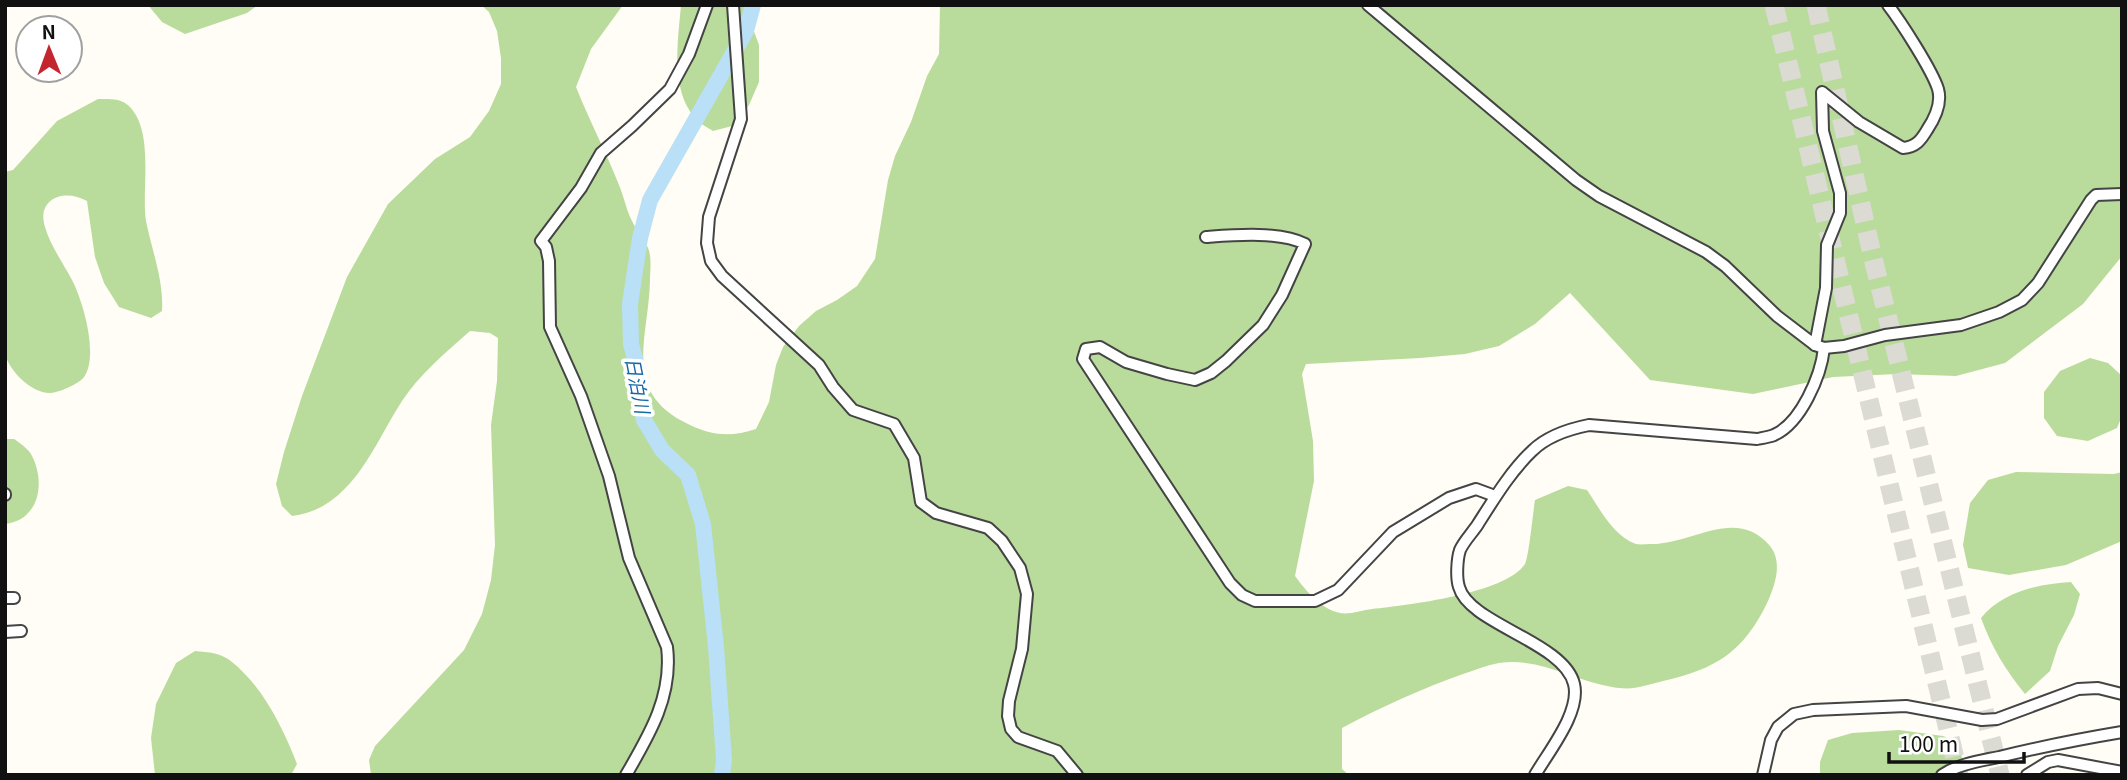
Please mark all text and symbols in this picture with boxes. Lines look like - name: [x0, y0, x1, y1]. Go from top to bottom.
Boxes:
- north arrow: [14, 14, 84, 84]
- text: N: [41, 17, 56, 44]
- water label: 日泊川: [620, 354, 658, 418]
- scale bar: [1889, 720, 2024, 764]
- text: 100 m: [1899, 728, 1958, 758]

